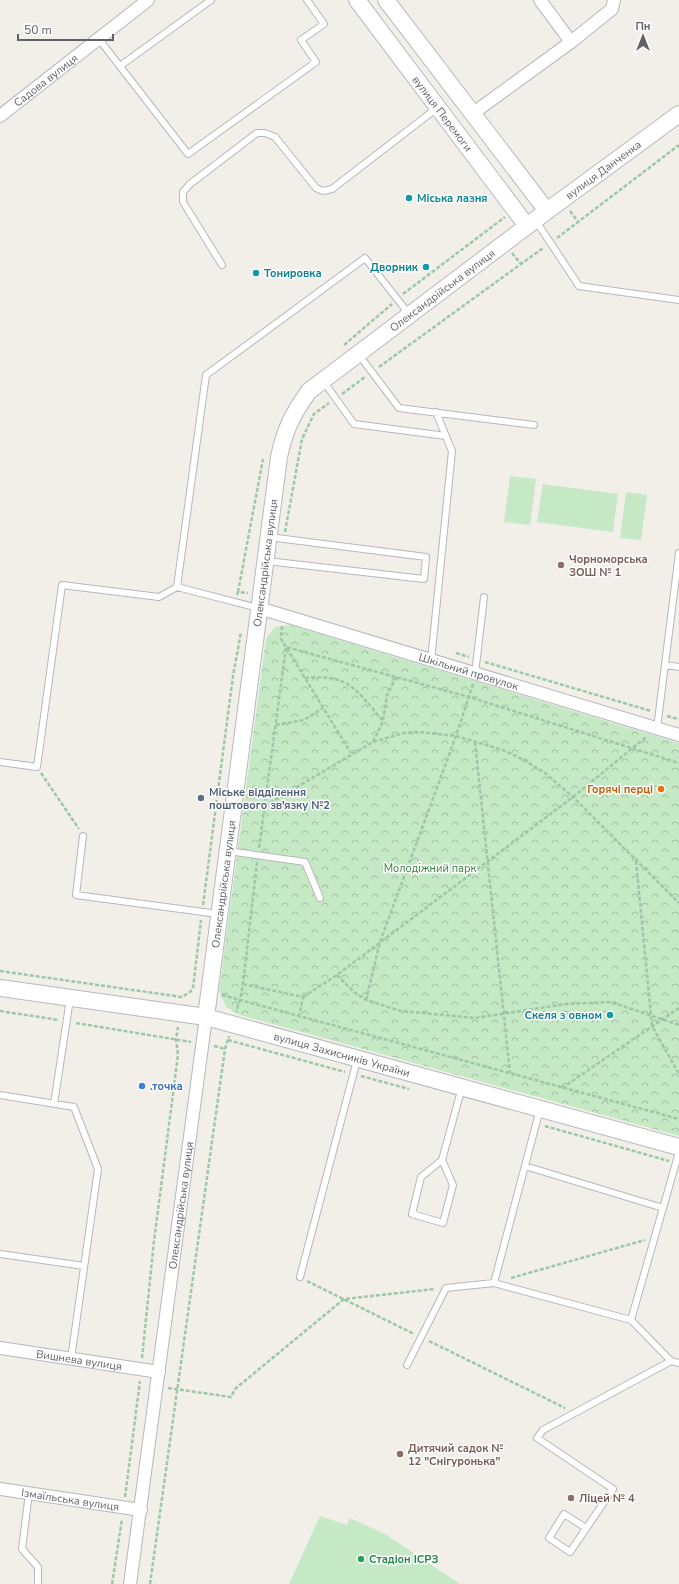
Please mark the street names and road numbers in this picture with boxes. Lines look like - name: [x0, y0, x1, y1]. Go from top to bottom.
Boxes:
- street label: Садова вулиця: [11, 50, 81, 110]
- street label: вулиця Перемоги: [409, 73, 476, 154]
- street label: вулиця Данченка: [562, 137, 644, 203]
- street label: Олександрійська вулиця: [386, 245, 498, 335]
- street label: Олександрійська вулиця: [249, 498, 281, 628]
- street label: Шкільний провулок: [417, 649, 521, 694]
- street label: Олександрійська вулиця: [208, 819, 239, 949]
- street label: вулиця Захисників України: [272, 1028, 412, 1080]
- street label: Олександрійська вулиця: [165, 1141, 197, 1270]
- street label: Вишнева вулиця: [35, 1346, 123, 1374]
- street label: Ізмаїльська вулиця: [20, 1485, 120, 1514]

